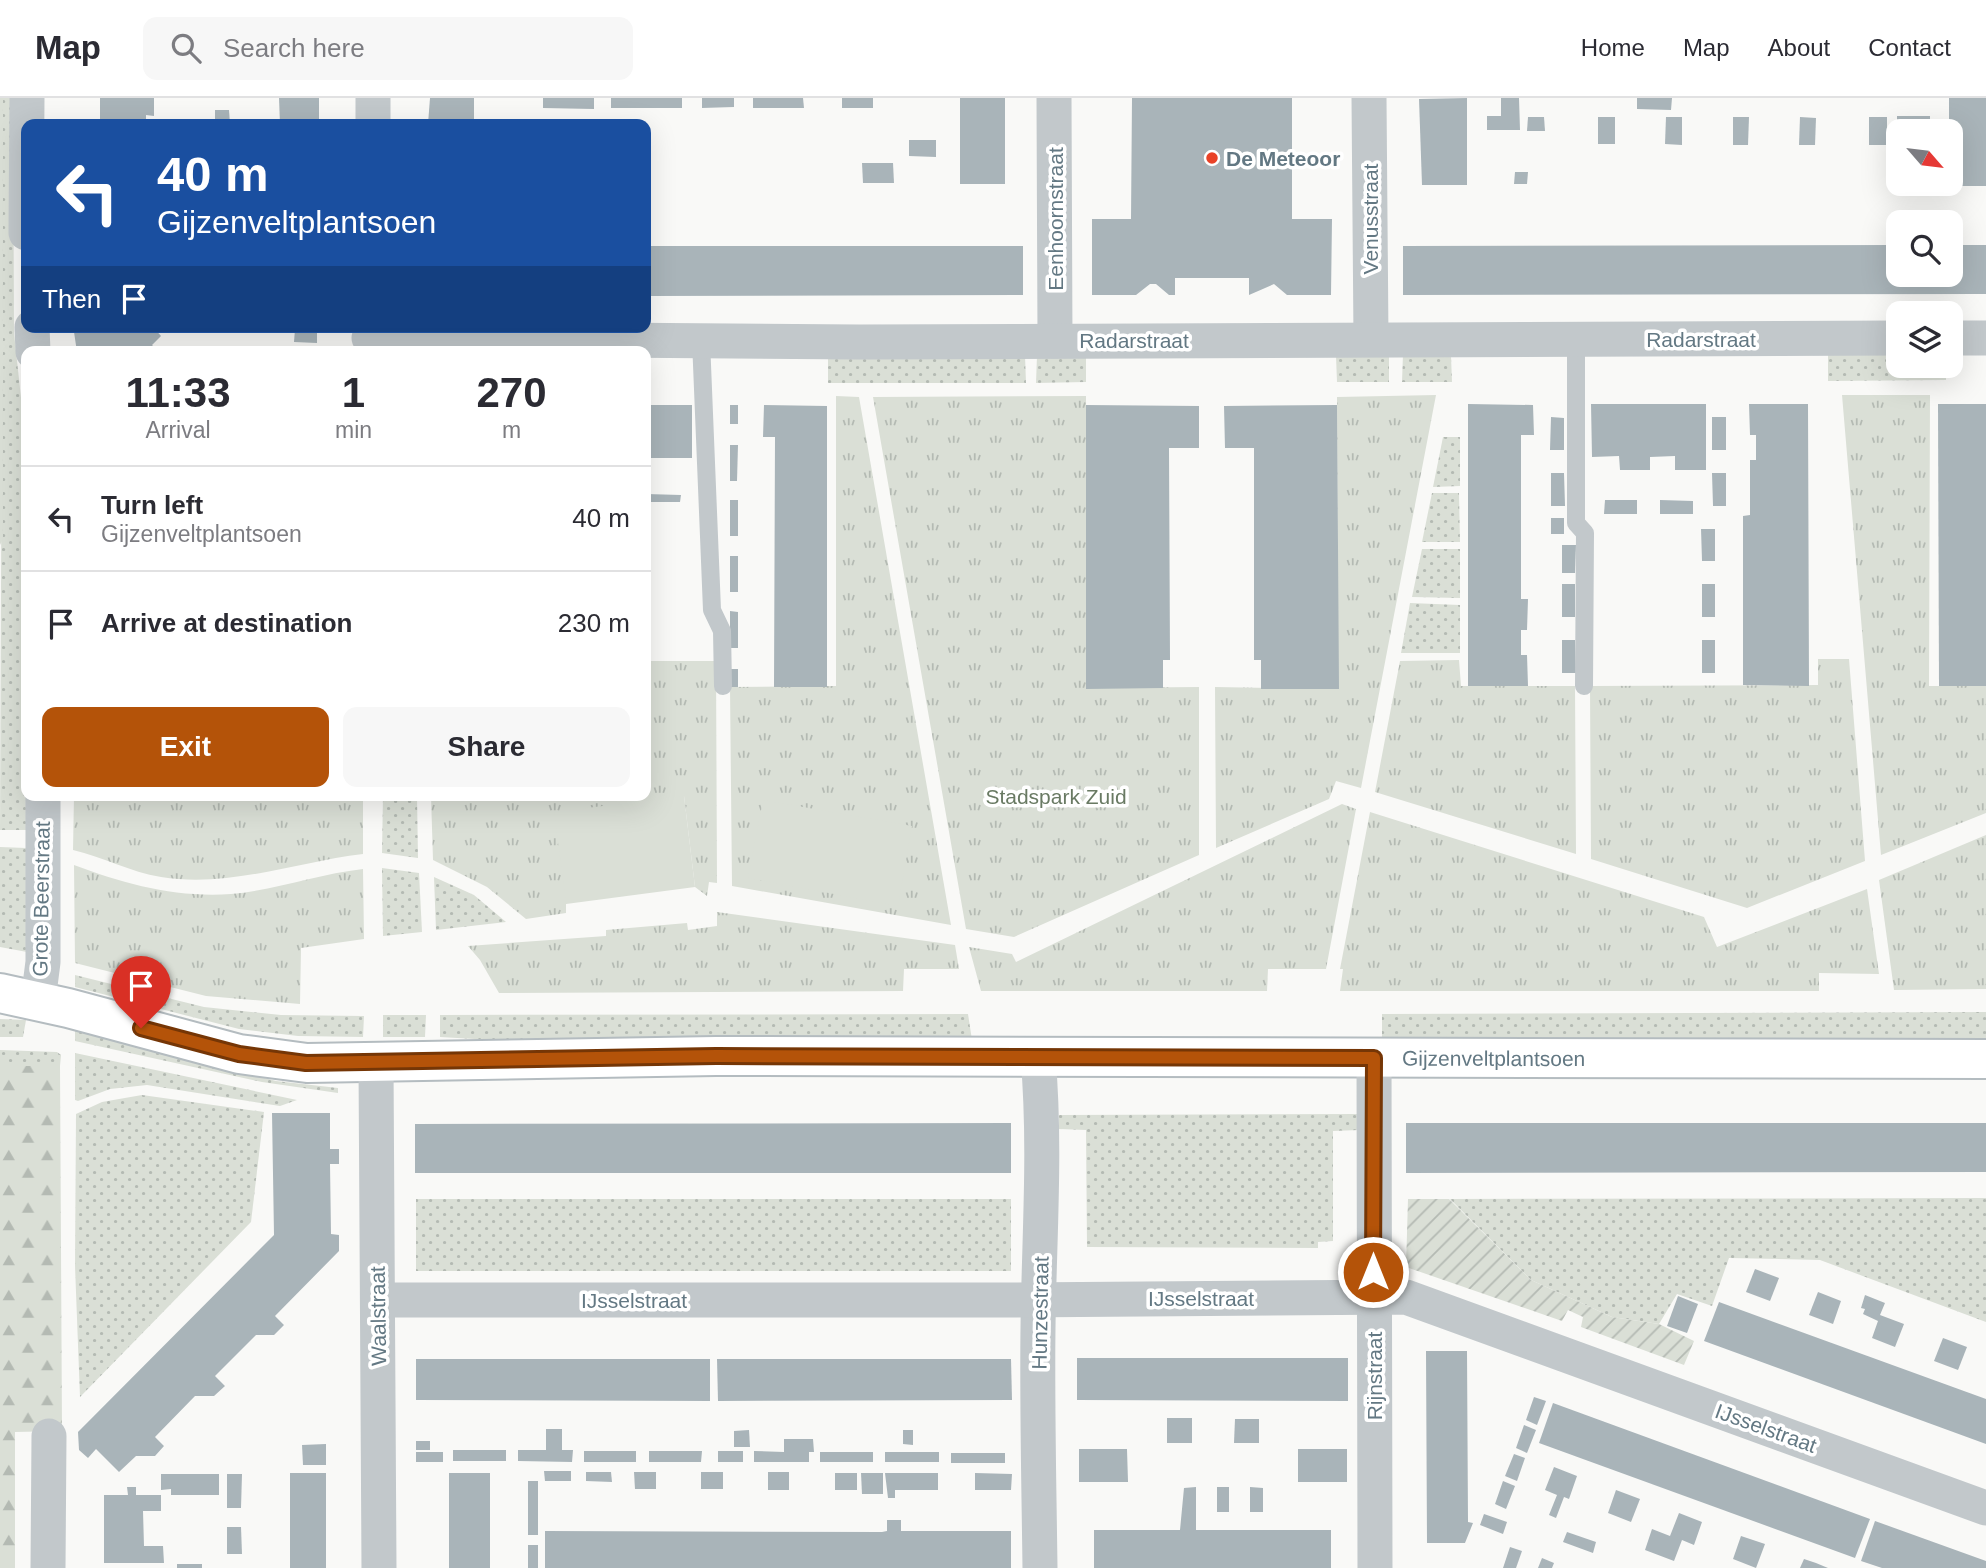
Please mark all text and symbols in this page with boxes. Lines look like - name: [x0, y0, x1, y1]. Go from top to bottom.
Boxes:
- search box: [143, 17, 633, 80]
- text: Map: [35, 29, 101, 66]
- icon: search: [167, 29, 205, 67]
- text: Search here: [223, 33, 365, 63]
- text: Home: [1581, 34, 1645, 61]
- text: Map: [1683, 34, 1730, 61]
- text: About: [1768, 34, 1830, 61]
- text: Contact: [1868, 34, 1951, 61]
- north arrow: [1886, 119, 1964, 196]
- map controls: [1886, 119, 1963, 378]
- icon: left: [42, 147, 133, 238]
- text: 40 m: [157, 147, 269, 201]
- street label: Eenhoornstraat: [1044, 147, 1067, 291]
- place label: De Meteoor: [1226, 147, 1340, 170]
- marker: De Meteoor: [1204, 150, 1220, 166]
- street label: Venusstraat: [1359, 163, 1382, 274]
- text: Gijzenveltplantsoen: [157, 204, 436, 240]
- button: search: [1886, 210, 1963, 287]
- icon: arrive: [115, 280, 153, 318]
- text: Then: [42, 284, 101, 314]
- button: layers: [1886, 301, 1963, 378]
- street label: Radarstraat: [1646, 328, 1756, 351]
- street label: Radarstraat: [1079, 329, 1189, 352]
- text: 11:33: [125, 369, 231, 416]
- text: 1: [342, 369, 365, 416]
- text: 270: [476, 369, 547, 416]
- text: Arrival: [145, 417, 211, 443]
- text: min: [335, 417, 372, 443]
- text: m: [502, 417, 521, 443]
- text: Turn left: [101, 490, 203, 520]
- icon: left: [42, 500, 80, 538]
- text: 40 m: [572, 503, 630, 533]
- text: Gijzenveltplantsoen: [101, 521, 302, 547]
- icon: arrive: [42, 605, 80, 643]
- text: Arrive at destination: [101, 608, 352, 638]
- text: 230 m: [558, 608, 630, 638]
- button: Exit: [42, 707, 329, 787]
- button: Share: [343, 707, 630, 787]
- park label: Stadspark Zuid: [985, 785, 1127, 808]
- street label: Grote Beerstraat: [28, 821, 54, 977]
- pin: [111, 956, 171, 1028]
- icon: arrive: [122, 967, 160, 1005]
- street label: Gijzenveltplantsoen: [1402, 1046, 1585, 1070]
- position arrow: [1336, 1235, 1410, 1309]
- street label: Hunzestraat: [1028, 1256, 1052, 1370]
- street label: Waalstraat: [366, 1266, 390, 1366]
- street label: IJsselstraat: [1148, 1287, 1254, 1310]
- street label: IJsselstraat: [581, 1289, 687, 1312]
- street label: Rijnstraat: [1363, 1331, 1386, 1420]
- street label: IJsselstraat: [1712, 1399, 1820, 1457]

